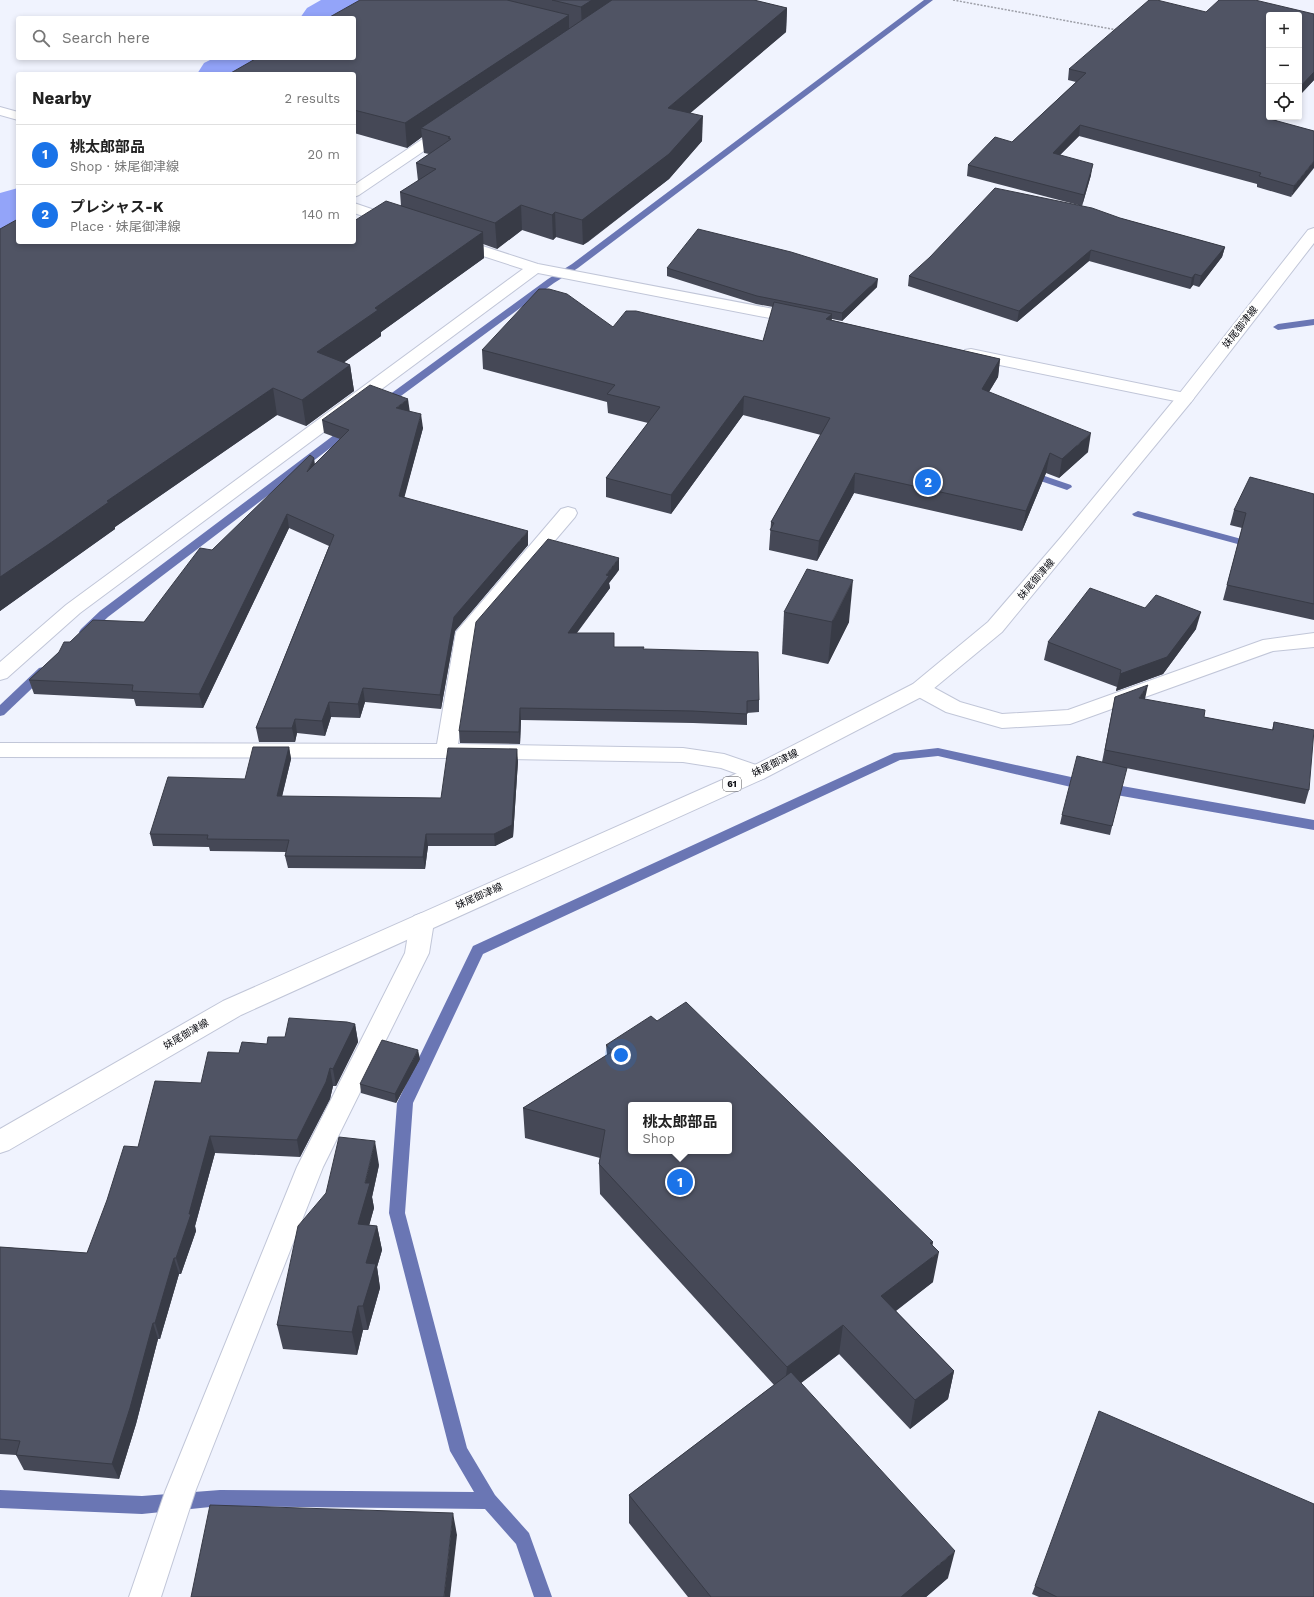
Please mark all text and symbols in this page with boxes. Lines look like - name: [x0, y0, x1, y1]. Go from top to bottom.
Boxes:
- map controls: [1266, 12, 1302, 120]
- button: +: [1266, 12, 1302, 48]
- search box: [16, 16, 356, 60]
- icon: search: [30, 27, 52, 49]
- text: Search here: [62, 29, 150, 47]
- button: −: [1266, 48, 1302, 84]
- button: locate: [1266, 84, 1302, 120]
- text: Nearby: [32, 88, 91, 108]
- text: 2 results: [285, 91, 340, 106]
- text: 桃太郎部品: [70, 138, 145, 156]
- text: 1: [42, 147, 48, 162]
- text: 20 m: [308, 147, 340, 162]
- text: Shop · 妹尾御津線: [70, 159, 179, 174]
- text: プレシャス-K: [70, 198, 163, 216]
- text: 2: [41, 207, 49, 222]
- text: 140 m: [302, 207, 340, 222]
- text: Place · 妹尾御津線: [70, 219, 181, 234]
- street label: 妹尾御津線: [1220, 304, 1260, 350]
- pin: 2: [915, 467, 941, 497]
- street label: 妹尾御津線: [1015, 557, 1057, 601]
- street label: 妹尾御津線: [750, 747, 800, 779]
- road number: 61: [723, 777, 741, 791]
- street label: 妹尾御津線: [454, 881, 504, 911]
- street label: 妹尾御津線: [162, 1017, 210, 1051]
- your location: [611, 1045, 631, 1065]
- popup: [628, 1102, 732, 1154]
- text: 桃太郎部品: [642, 1113, 718, 1131]
- text: Shop: [642, 1131, 675, 1146]
- pin: 1: [667, 1167, 693, 1197]

